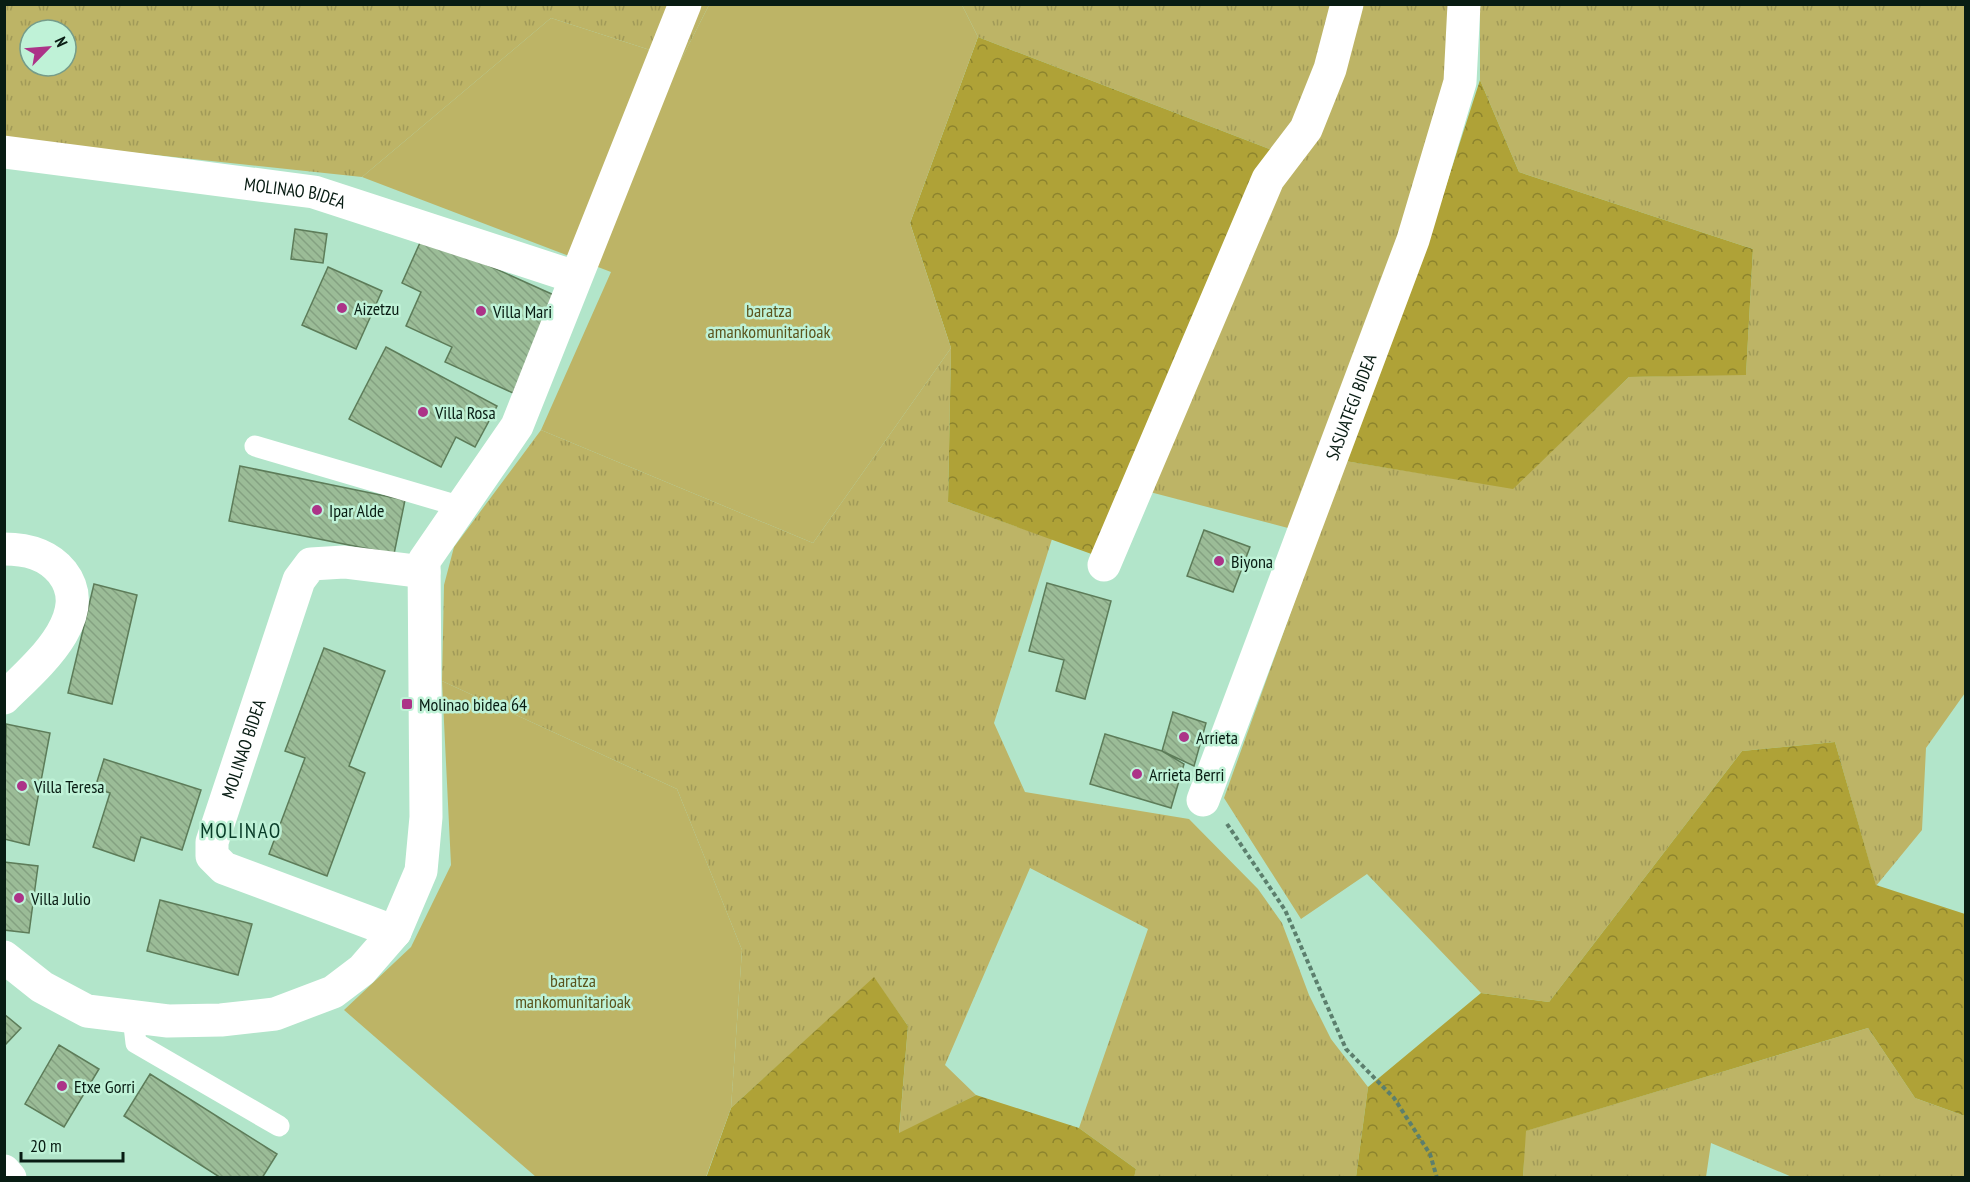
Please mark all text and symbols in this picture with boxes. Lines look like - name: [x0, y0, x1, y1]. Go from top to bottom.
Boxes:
- north arrow: [18, 18, 78, 78]
- text: N: [51, 34, 72, 50]
- street label: MOLINAO BIDEA: [243, 172, 349, 213]
- place label: Aizetzu: [354, 297, 399, 320]
- park label: baratza amankomunitarioak: [708, 299, 830, 343]
- place label: Villa Mari: [492, 300, 552, 323]
- marker: Aizetzu: [335, 301, 349, 315]
- marker: Villa Mari: [474, 304, 488, 318]
- street label: SASUATEGI BIDEA: [1320, 350, 1381, 463]
- place label: Villa Rosa: [434, 401, 496, 424]
- marker: Villa Rosa: [416, 405, 430, 419]
- place label: Ipar Alde: [329, 499, 384, 522]
- marker: Ipar Alde: [310, 503, 324, 517]
- place label: Biyona: [1231, 550, 1273, 573]
- marker: Biyona: [1212, 554, 1226, 568]
- place label: Molinao bidea 64: [419, 693, 527, 716]
- street label: MOLINAO BIDEA: [216, 696, 270, 801]
- marker: Molinao bidea 64: [400, 697, 414, 711]
- place label: Arrieta: [1196, 726, 1238, 749]
- marker: Arrieta: [1177, 730, 1191, 744]
- place label: Arrieta Berri: [1149, 763, 1224, 786]
- marker: Arrieta Berri: [1130, 767, 1144, 781]
- place label: Villa Teresa: [33, 775, 104, 798]
- marker: Villa Teresa: [15, 779, 29, 793]
- district label: MOLINAO: [200, 817, 282, 844]
- place label: Villa Julio: [30, 887, 91, 910]
- marker: Villa Julio: [12, 891, 26, 905]
- park label: baratza mankomunitarioak: [515, 969, 631, 1013]
- place label: Etxe Gorri: [74, 1075, 135, 1098]
- marker: Etxe Gorri: [55, 1079, 69, 1093]
- scale bar: [21, 1125, 123, 1163]
- text: 20 m: [30, 1134, 62, 1157]

